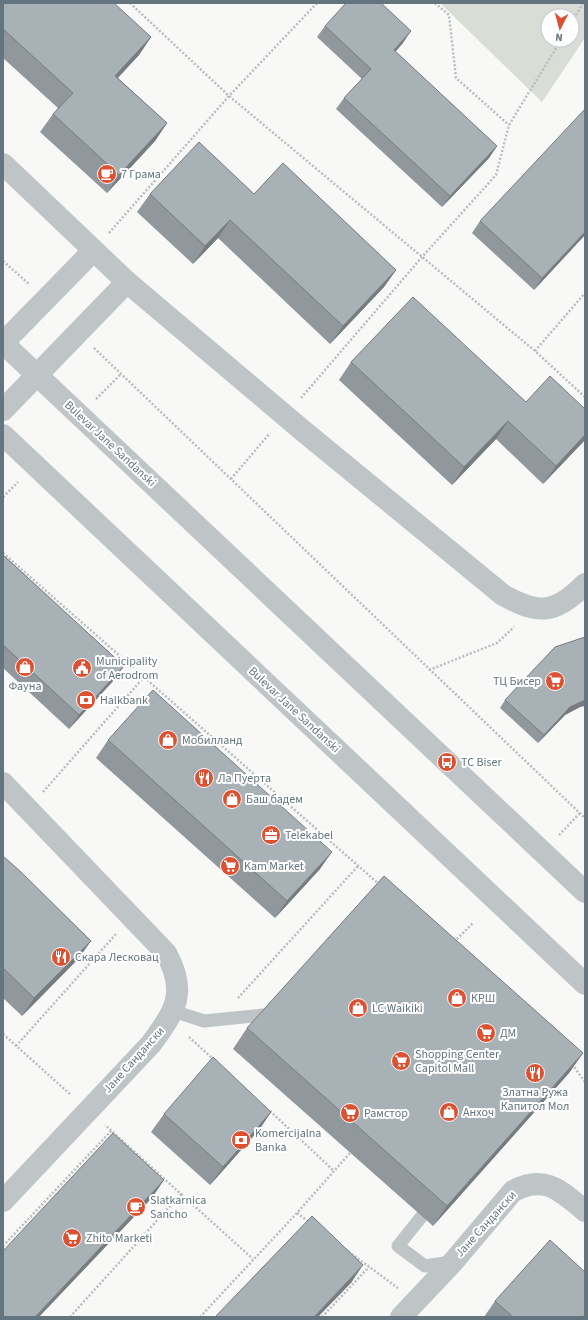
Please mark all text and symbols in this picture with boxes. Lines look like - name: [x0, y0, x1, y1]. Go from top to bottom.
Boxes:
- north arrow: [540, 8, 580, 48]
- text: N: [555, 30, 563, 45]
- cafe icon: 7 Грама: [96, 163, 118, 185]
- place label: 7 Грама: [121, 166, 161, 183]
- street label: Bulevar Jane Sandanski: [60, 397, 160, 491]
- place label: Municipality of Aerodrom: [96, 653, 159, 684]
- shop icon: Фауна: [14, 656, 36, 678]
- public building icon: Municipality of Aerodrom: [71, 657, 93, 679]
- street label: Bulevar Jane Sandanski: [244, 663, 344, 757]
- supermarket icon: ТЦ Бисер: [544, 670, 566, 692]
- place label: ТЦ Бисер: [493, 673, 541, 690]
- place label: Фауна: [9, 678, 42, 695]
- bank icon: Halkbank: [75, 689, 97, 711]
- place label: Halkbank: [100, 692, 148, 709]
- shop icon: Мобилланд: [157, 729, 179, 751]
- place label: Мобилланд: [182, 732, 243, 749]
- bus stop icon: TC Biser: [436, 751, 458, 773]
- place label: TC Biser: [461, 754, 502, 771]
- restaurant icon: Ла Пуерта: [193, 767, 215, 789]
- place label: Ла Пуерта: [218, 770, 271, 787]
- shop icon: Баш бадем: [221, 788, 243, 810]
- place label: Баш бадем: [246, 791, 303, 808]
- office icon: Telekabel: [260, 824, 282, 846]
- place label: Telekabel: [285, 827, 333, 844]
- supermarket icon: Kam Market: [219, 855, 241, 877]
- place label: Kam Market: [244, 858, 304, 875]
- restaurant icon: Скара Лесковац: [50, 946, 72, 968]
- place label: Скара Лесковац: [75, 949, 159, 966]
- shop icon: КРШ: [446, 987, 468, 1009]
- place label: КРШ: [471, 990, 495, 1007]
- shop icon: LC Waikiki: [347, 997, 369, 1019]
- place label: LC Waikiki: [372, 1000, 423, 1017]
- supermarket icon: ДМ: [475, 1022, 497, 1044]
- street label: Јане Сандански: [100, 1023, 168, 1097]
- place label: ДМ: [500, 1025, 516, 1042]
- place label: Shopping Center Capitol Mall: [415, 1046, 500, 1077]
- supermarket icon: Shopping Center Capitol Mall: [390, 1050, 412, 1072]
- restaurant icon: Златна Ружа Капитол Мол: [524, 1062, 546, 1084]
- place label: Златна Ружа Капитол Мол: [501, 1084, 569, 1115]
- shop icon: Анхоч: [438, 1101, 460, 1123]
- supermarket icon: Рамстор: [339, 1102, 361, 1124]
- place label: Анхоч: [463, 1104, 494, 1121]
- place label: Рамстор: [364, 1105, 408, 1122]
- place label: Komercijalna Banka: [255, 1125, 321, 1156]
- bank icon: Komercijalna Banka: [230, 1129, 252, 1151]
- street label: Јане Сандански: [452, 1187, 520, 1261]
- place label: Slatkarnica Sancho: [150, 1192, 206, 1223]
- cafe icon: Slatkarnica Sancho: [125, 1196, 147, 1218]
- supermarket icon: Zhito Marketi: [61, 1227, 83, 1249]
- place label: Zhito Marketi: [86, 1230, 152, 1247]

